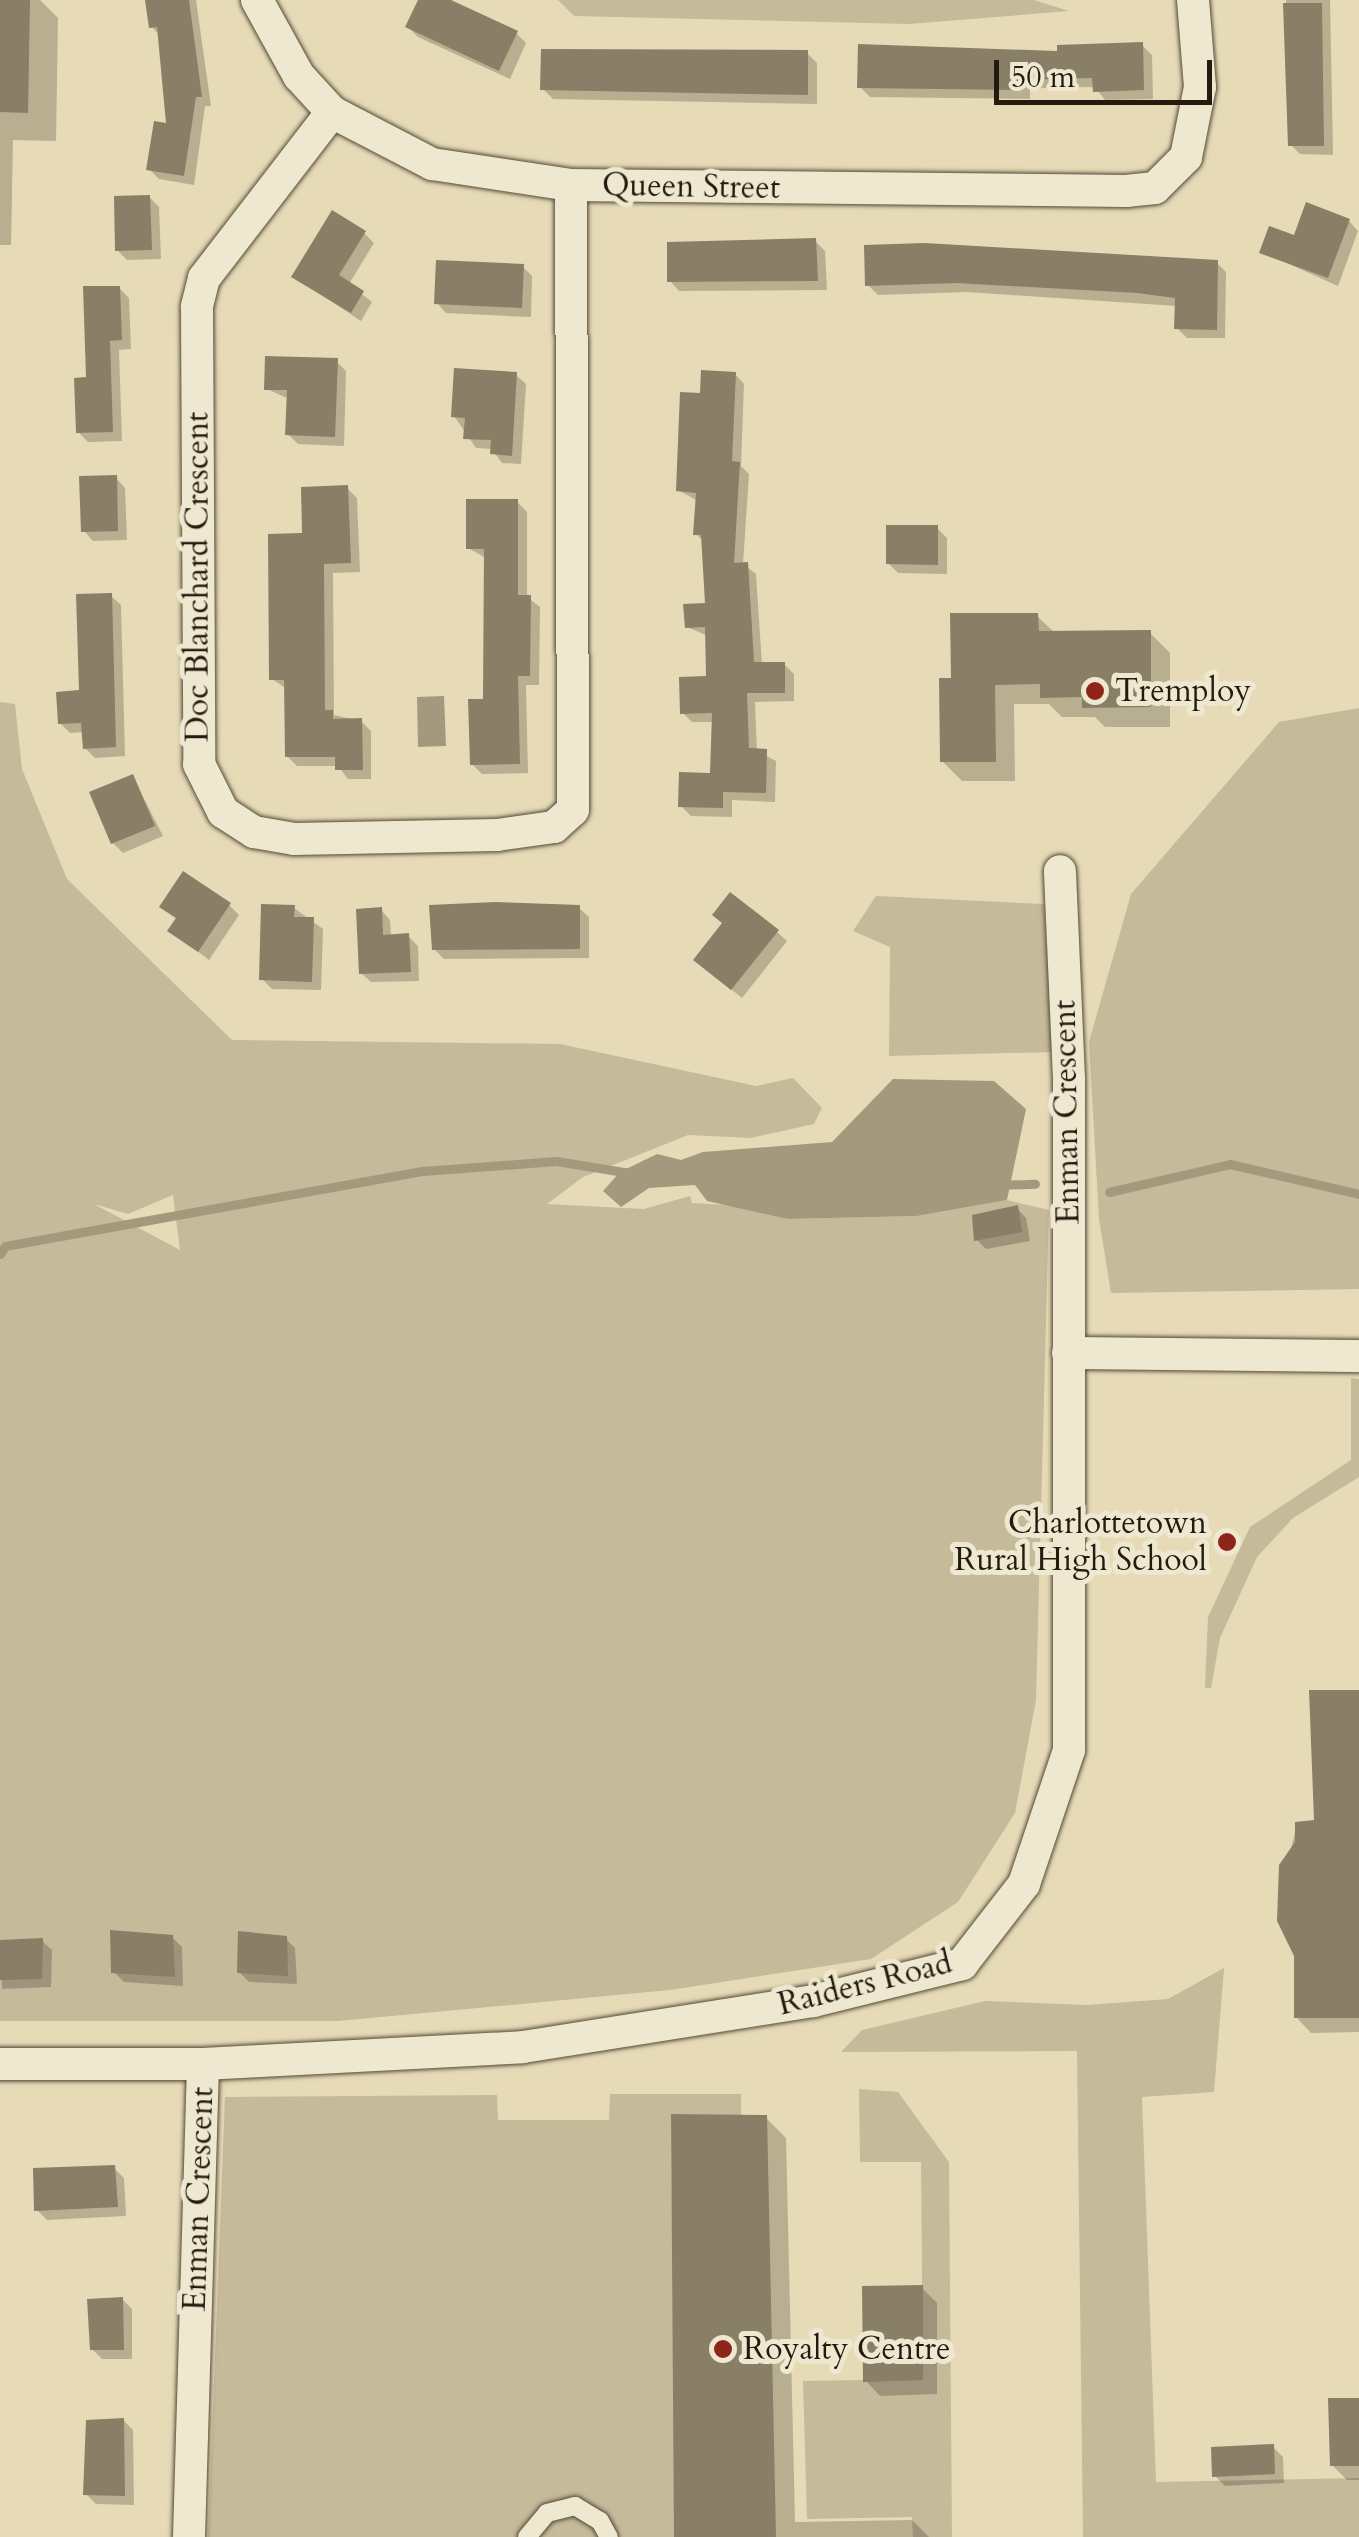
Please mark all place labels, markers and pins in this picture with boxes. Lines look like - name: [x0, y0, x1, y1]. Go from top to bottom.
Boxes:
- place label: Tremploy: [1115, 672, 1251, 710]
- marker: Tremploy: [1084, 680, 1106, 702]
- place label: Charlottetown Rural High School: [954, 1505, 1207, 1580]
- marker: Charlottetown Rural High School: [1216, 1531, 1238, 1553]
- place label: Royalty Centre: [743, 2330, 950, 2368]
- marker: Royalty Centre: [712, 2338, 734, 2360]

